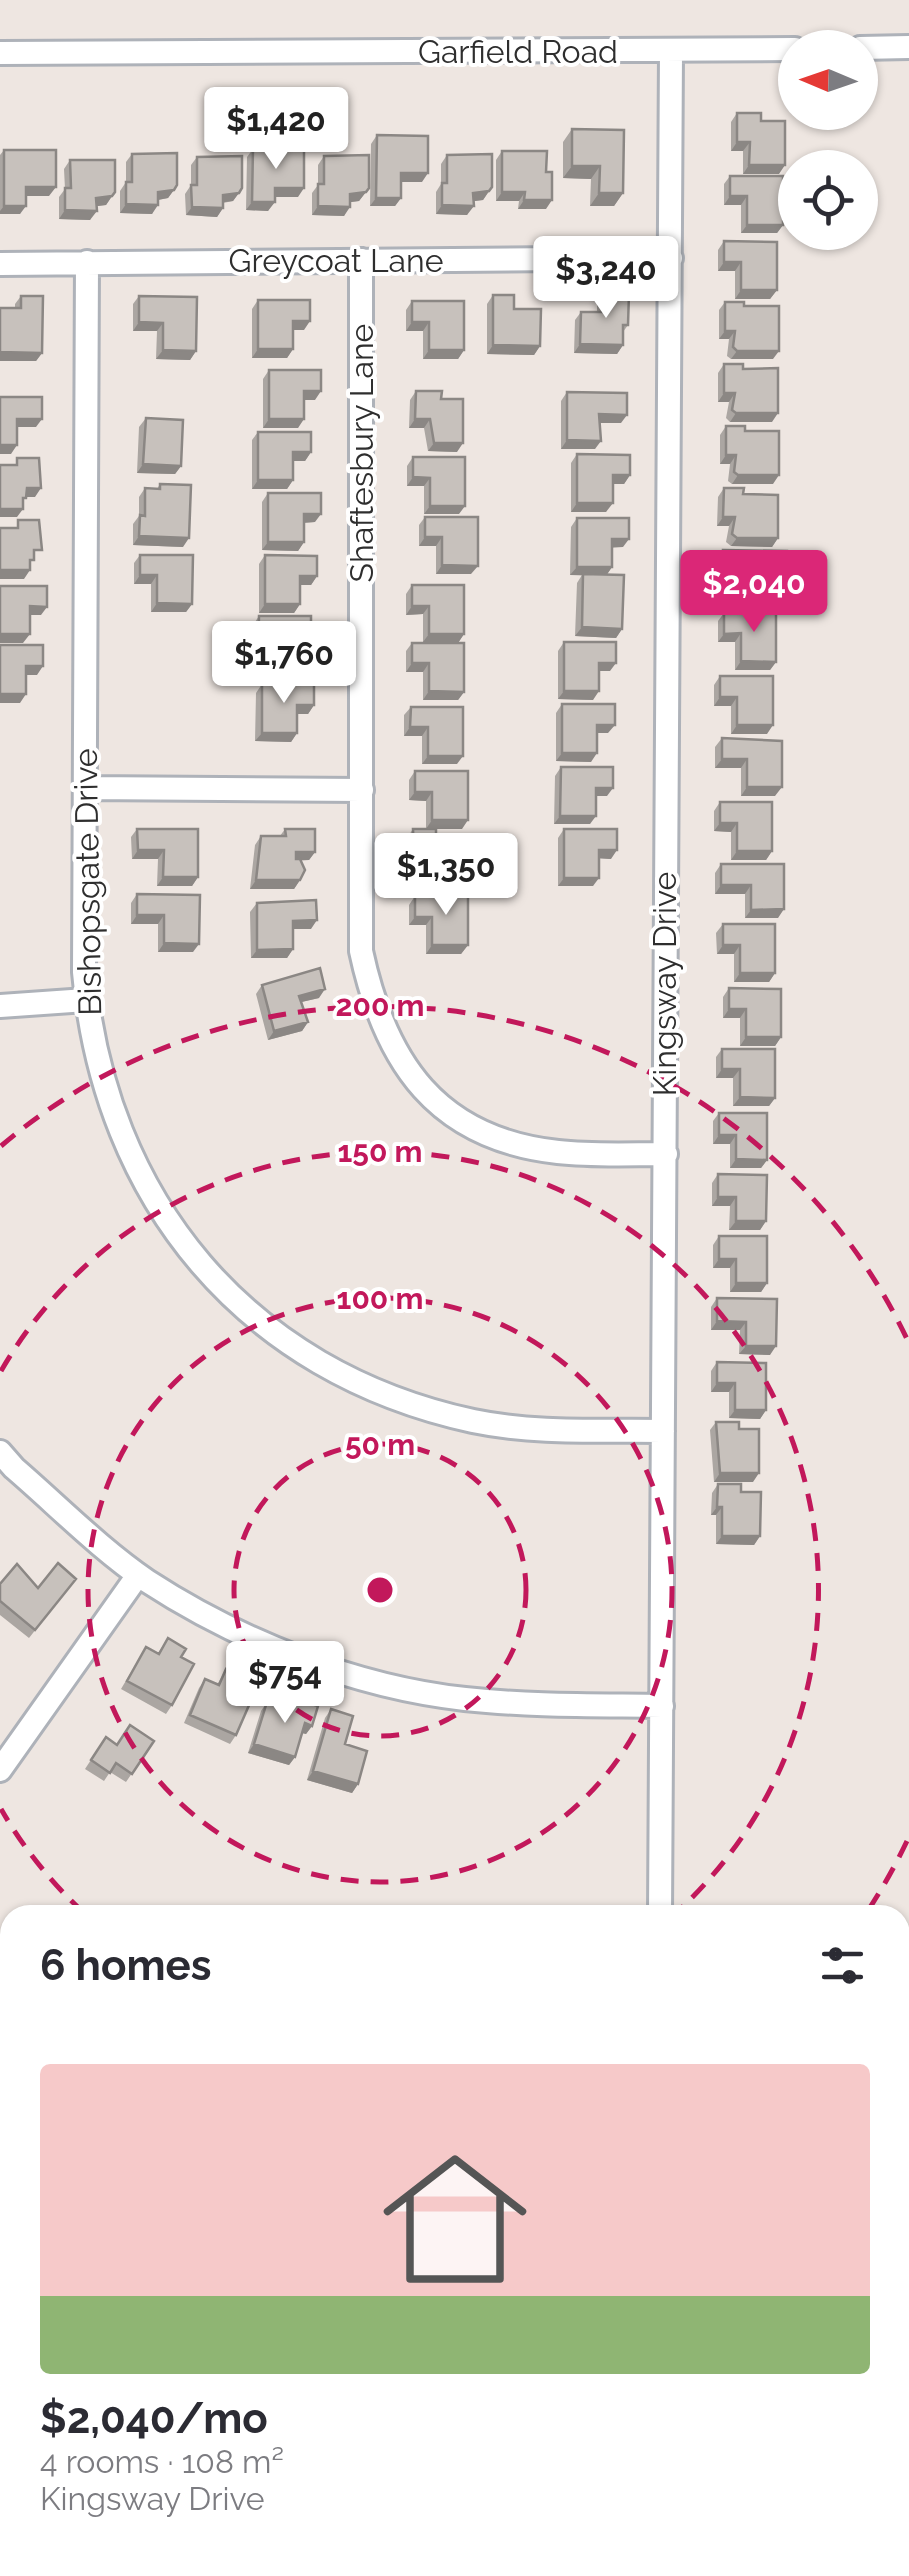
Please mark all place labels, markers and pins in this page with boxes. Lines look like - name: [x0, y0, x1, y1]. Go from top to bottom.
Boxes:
- pin: $1,420: [195, 87, 357, 172]
- pin: $3,240: [525, 236, 687, 321]
- pin: $2,040: [673, 550, 835, 635]
- pin: $1,760: [203, 621, 365, 706]
- pin: $1,350: [365, 833, 527, 918]
- centre of rings: [362, 1572, 398, 1608]
- pin: $754: [226, 1641, 344, 1726]

